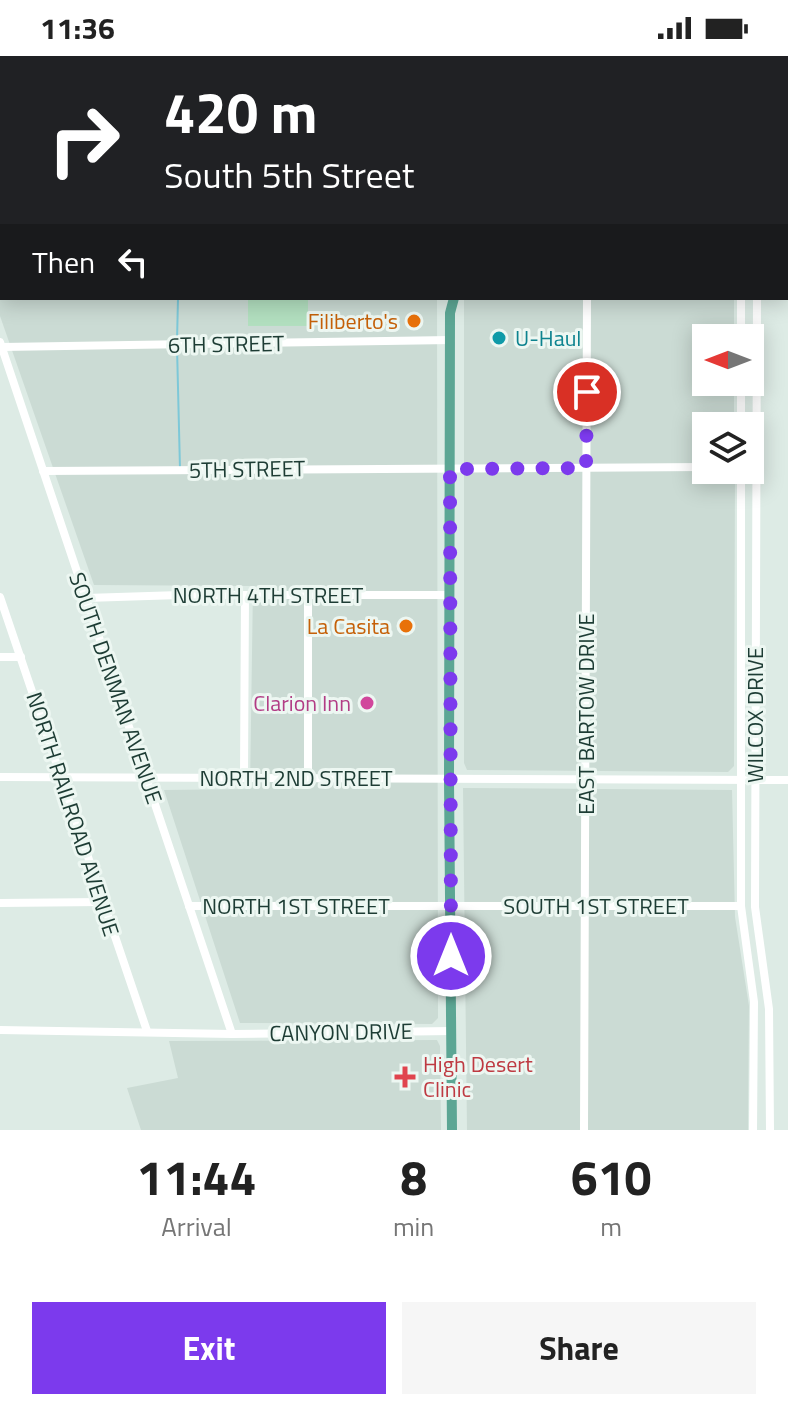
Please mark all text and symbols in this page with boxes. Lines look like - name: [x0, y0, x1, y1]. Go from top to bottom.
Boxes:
- text: 11:36: [40, 5, 115, 51]
- text: 420 m: [164, 70, 317, 155]
- icon: right: [32, 88, 136, 192]
- text: South 5th Street: [164, 147, 414, 202]
- text: Then: [32, 239, 95, 285]
- icon: left: [111, 240, 155, 284]
- place label: Filiberto's: [308, 304, 398, 338]
- marker: Filiberto's: [405, 312, 423, 330]
- place label: U-Haul: [515, 321, 581, 355]
- north arrow: [692, 324, 764, 396]
- map controls: [692, 324, 764, 484]
- street label: 6TH STREET: [167, 326, 285, 362]
- marker: U-Haul: [490, 329, 508, 347]
- pin: [553, 358, 621, 426]
- icon: arrive: [565, 370, 609, 414]
- button: layers: [692, 412, 764, 484]
- street label: 5TH STREET: [188, 451, 306, 487]
- street label: SOUTH DENMAN AVENUE: [60, 568, 172, 808]
- street label: NORTH 4TH STREET: [173, 578, 364, 612]
- place label: La Casita: [307, 609, 390, 643]
- street label: EAST BARTOW DRIVE: [569, 613, 603, 815]
- marker: La Casita: [397, 617, 415, 635]
- street label: WILCOX DRIVE: [738, 647, 772, 783]
- place label: Clarion Inn: [253, 686, 351, 720]
- street label: NORTH RAILROAD AVENUE: [17, 687, 129, 941]
- marker: Clarion Inn: [358, 694, 376, 712]
- street label: NORTH 2ND STREET: [199, 761, 393, 795]
- street label: NORTH 1ST STREET: [202, 889, 390, 923]
- street label: SOUTH 1ST STREET: [503, 889, 689, 923]
- position arrow: [409, 914, 493, 998]
- street label: CANYON DRIVE: [269, 1014, 413, 1050]
- place label: High Desert Clinic: [423, 1047, 533, 1106]
- marker: High Desert Clinic: [394, 1066, 416, 1088]
- text: 11:44: [137, 1141, 256, 1214]
- text: 8: [400, 1141, 427, 1214]
- text: 610: [571, 1141, 651, 1214]
- text: Arrival: [161, 1207, 232, 1246]
- text: min: [393, 1207, 434, 1246]
- text: m: [600, 1207, 622, 1246]
- button: Exit: [32, 1302, 386, 1394]
- button: Share: [402, 1302, 756, 1394]

